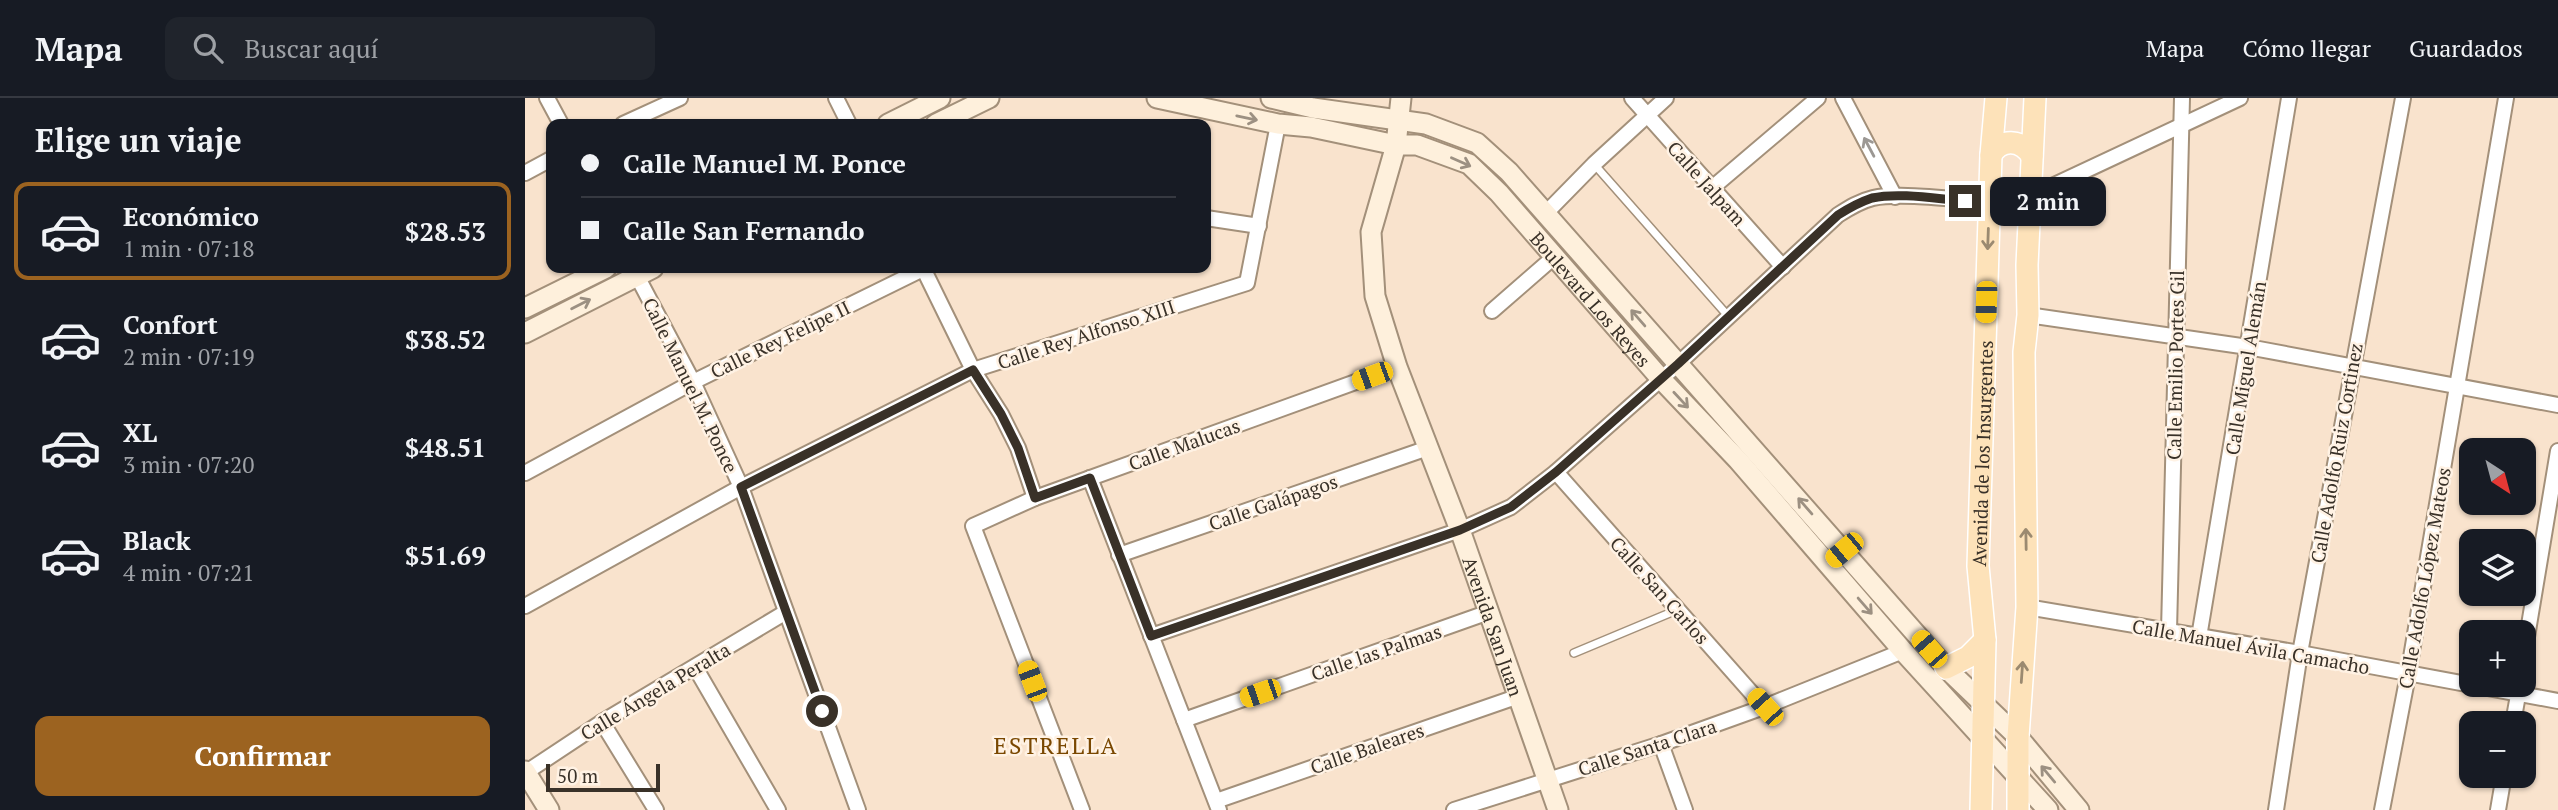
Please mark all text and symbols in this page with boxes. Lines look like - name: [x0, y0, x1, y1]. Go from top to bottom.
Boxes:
- search box: [165, 17, 655, 80]
- text: Mapa: [35, 27, 123, 70]
- icon: search: [189, 29, 227, 67]
- text: Buscar aquí: [245, 31, 378, 65]
- text: Mapa: [2146, 32, 2204, 64]
- text: Cómo llegar: [2242, 32, 2371, 64]
- text: Guardados: [2409, 32, 2523, 64]
- one-way arrow: [1235, 111, 1258, 125]
- text: Elige un viaje: [35, 119, 242, 161]
- street label: Calle Jalpam: [1662, 135, 1752, 231]
- one-way arrow: [1862, 137, 1875, 158]
- text: Calle Manuel M. Ponce: [623, 146, 906, 180]
- one-way arrow: [1450, 156, 1471, 169]
- callout: 2 min: [1989, 176, 2105, 226]
- route end: [1949, 185, 1981, 217]
- text: 2 min: [2017, 186, 2079, 217]
- text: Económico: [123, 199, 259, 233]
- icon: car: [39, 200, 102, 263]
- text: Calle San Fernando: [623, 213, 865, 247]
- text: $28.53: [405, 214, 486, 248]
- street label: Boulevard Los Reyes: [1525, 226, 1657, 372]
- one-way arrow: [1981, 228, 1994, 251]
- text: 1 min · 07:18: [123, 233, 255, 264]
- street label: Calle Emilio Portes Gil: [2161, 270, 2189, 460]
- street label: Calle Miguel Alemán: [2219, 279, 2271, 457]
- car: [1975, 281, 1998, 323]
- street label: Calle Manuel M. Ponce: [638, 293, 744, 477]
- street label: Calle Rey Felipe II: [706, 294, 854, 384]
- street label: Calle Rey Alfonso XIII: [994, 294, 1178, 374]
- one-way arrow: [570, 297, 591, 311]
- text: Confort: [123, 307, 218, 341]
- icon: car: [39, 308, 102, 371]
- one-way arrow: [1630, 309, 1646, 327]
- text: $38.52: [405, 322, 486, 356]
- street label: Avenida de los Insurgentes: [1965, 340, 1998, 567]
- text: 2 min · 07:19: [123, 341, 255, 372]
- street label: Calle Adolfo Ruiz Cortinez: [2304, 341, 2368, 565]
- car: [1349, 359, 1396, 393]
- one-way arrow: [1673, 391, 1690, 408]
- street label: Calle Malucas: [1125, 412, 1243, 476]
- text: XL: [123, 415, 157, 449]
- icon: car: [39, 416, 102, 479]
- text: $48.51: [405, 430, 486, 464]
- north arrow: [2459, 438, 2536, 514]
- map controls: [2459, 438, 2536, 788]
- text: 3 min · 07:20: [123, 449, 255, 480]
- street label: Calle Adolfo López Mateos: [2392, 465, 2456, 691]
- street label: Calle Galápagos: [1205, 468, 1341, 536]
- one-way arrow: [1797, 497, 1813, 515]
- text: Black: [123, 523, 191, 557]
- icon: car: [39, 524, 102, 587]
- car: [1822, 528, 1867, 572]
- one-way arrow: [2020, 528, 2033, 551]
- button: layers: [2459, 529, 2536, 606]
- street label: Calle San Carlos: [1605, 531, 1715, 649]
- text: $51.69: [405, 538, 486, 572]
- street label: Avenida San Juan: [1458, 553, 1530, 699]
- text: 4 min · 07:21: [123, 557, 255, 588]
- one-way arrow: [1857, 597, 1873, 615]
- street label: Calle Manuel Ávila Camacho: [2130, 613, 2372, 679]
- street label: Calle las Palmas: [1307, 618, 1445, 686]
- button: +: [2459, 620, 2536, 697]
- car: [1908, 626, 1951, 672]
- street label: Calle Ángela Peralta: [576, 636, 735, 746]
- car: [1015, 658, 1050, 704]
- one-way arrow: [2016, 661, 2029, 684]
- car: [1237, 676, 1284, 710]
- car: [1744, 684, 1787, 730]
- route start: [806, 695, 838, 727]
- button: −: [2459, 711, 2536, 788]
- street label: Calle Santa Clara: [1575, 713, 1720, 781]
- button: Confirmar: [35, 716, 490, 796]
- street label: Calle Baleares: [1307, 717, 1427, 779]
- district label: ESTRELLA: [994, 730, 1118, 761]
- scale bar: [546, 761, 660, 793]
- text: 50 m: [557, 763, 598, 788]
- one-way arrow: [2040, 765, 2056, 783]

